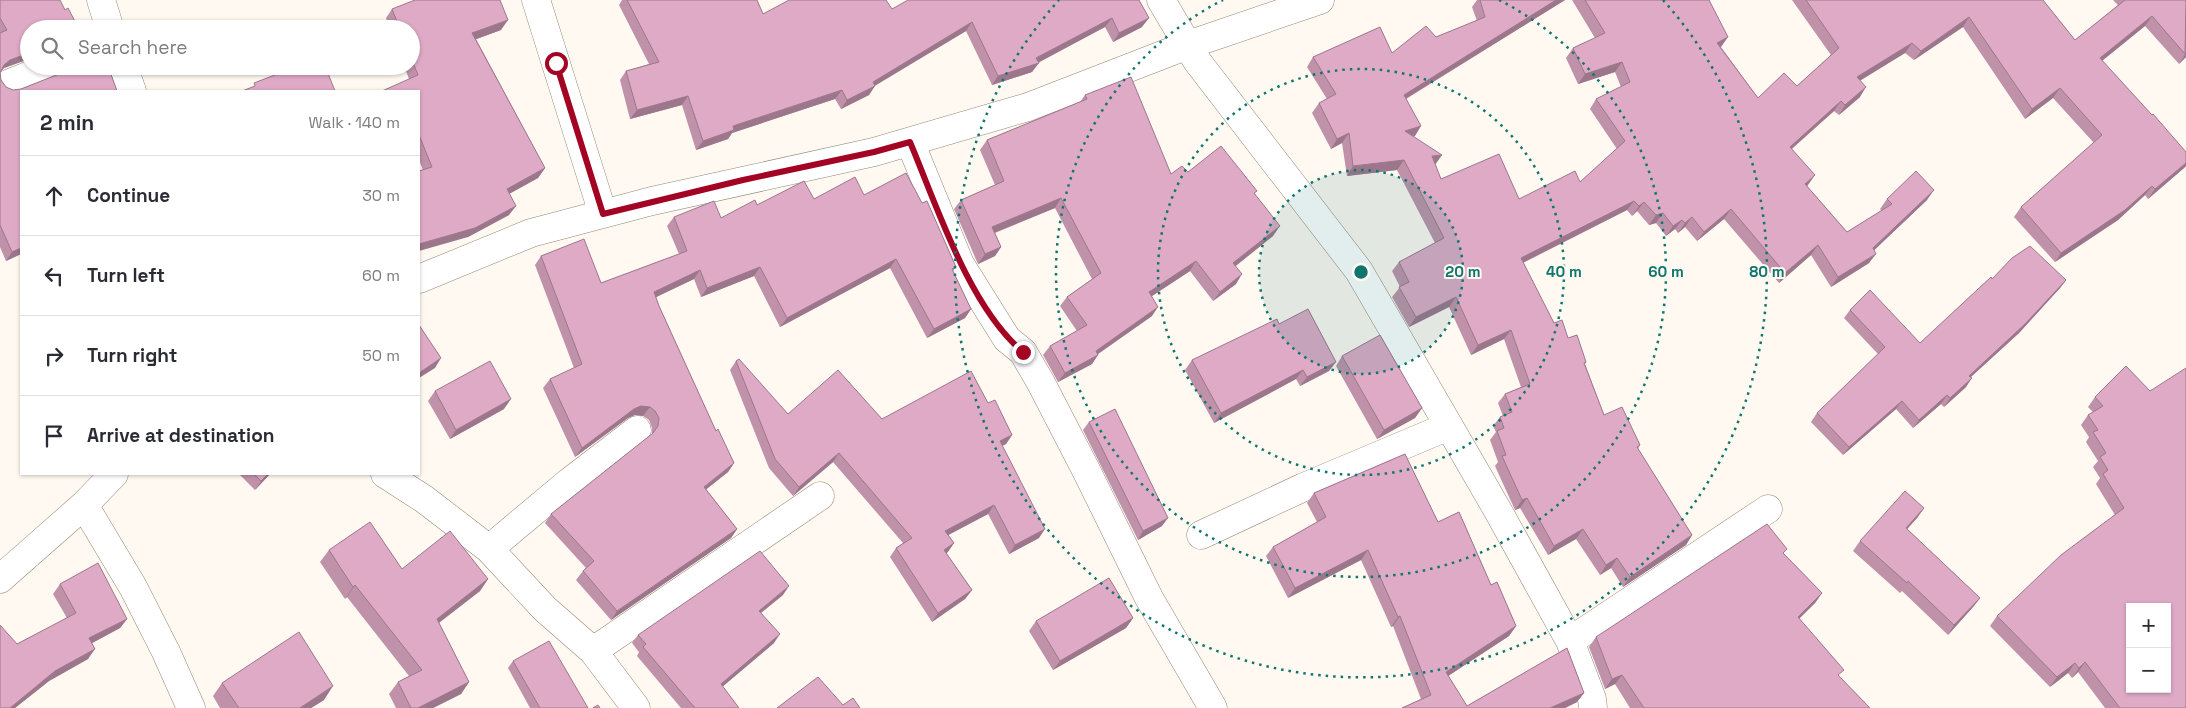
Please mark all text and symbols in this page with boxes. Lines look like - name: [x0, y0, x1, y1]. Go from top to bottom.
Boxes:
- search box: [20, 20, 420, 75]
- icon: search: [38, 34, 66, 62]
- text: Search here: [78, 35, 188, 60]
- route start: [545, 52, 568, 75]
- text: 2 min: [40, 109, 94, 136]
- text: Walk · 140 m: [308, 112, 400, 133]
- icon: ahead: [40, 182, 68, 210]
- text: Continue: [87, 183, 170, 208]
- text: 30 m: [362, 185, 400, 206]
- icon: left: [40, 262, 68, 290]
- text: 20 m: [1445, 262, 1481, 281]
- text: 40 m: [1546, 262, 1582, 281]
- text: 60 m: [1648, 262, 1684, 281]
- text: 80 m: [1749, 262, 1785, 281]
- text: Turn left: [87, 263, 165, 288]
- centre of rings: [1352, 263, 1370, 281]
- text: 60 m: [362, 265, 400, 286]
- route end: [1012, 341, 1035, 364]
- icon: right: [40, 342, 68, 370]
- text: Turn right: [87, 343, 177, 368]
- text: 50 m: [362, 345, 400, 366]
- icon: arrive: [40, 422, 68, 450]
- text: Arrive at destination: [87, 423, 275, 448]
- map controls: [2126, 603, 2171, 693]
- button: +: [2126, 603, 2171, 648]
- button: −: [2126, 648, 2171, 693]

